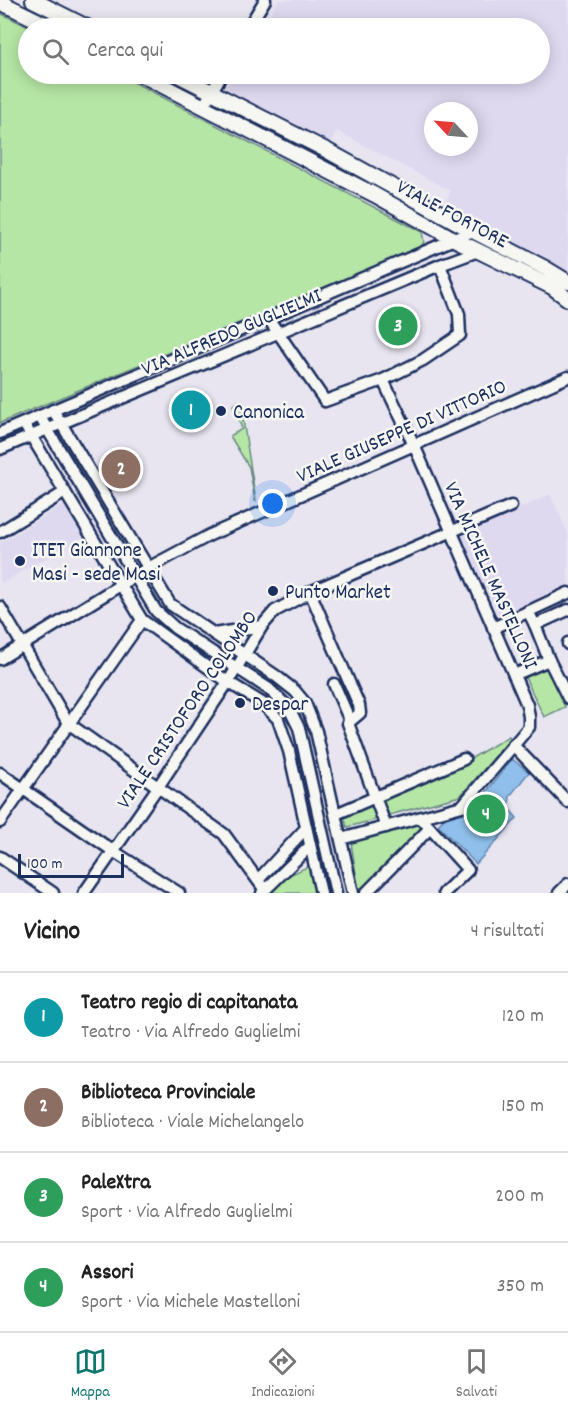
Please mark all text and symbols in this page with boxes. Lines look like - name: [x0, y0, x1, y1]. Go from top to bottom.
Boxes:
- search box: [18, 18, 550, 84]
- icon: search: [39, 35, 72, 68]
- text: Cerca qui: [87, 36, 163, 67]
- north arrow: [424, 102, 478, 156]
- street label: VIALE FORTORE: [390, 174, 513, 258]
- street label: VIA ALFREDO GUGLIELMI: [137, 282, 327, 385]
- pin: 3: [378, 304, 418, 348]
- street label: VIALE GIUSEPPE DI VITTORIO: [292, 373, 512, 493]
- pin: 1: [172, 388, 210, 432]
- place label: Canonica: [233, 399, 305, 429]
- marker: Canonica: [214, 404, 228, 418]
- pin: 2: [102, 446, 140, 492]
- street label: VIA MICHELE MASTELLONI: [434, 478, 544, 675]
- your location: [258, 489, 287, 518]
- place label: ITET Giannone Masi - sede Masi: [32, 537, 161, 591]
- marker: ITET Giannone Masi - sede Masi: [13, 554, 27, 568]
- place label: Punto Market: [285, 579, 391, 609]
- marker: Punto Market: [266, 584, 280, 598]
- street label: VIALE CRISTOFORO COLOMBO: [111, 605, 266, 816]
- place label: Despar: [252, 691, 308, 721]
- marker: Despar: [233, 696, 247, 710]
- pin: 4: [466, 792, 506, 836]
- scale bar: [18, 851, 124, 878]
- text: 100 m: [27, 853, 63, 876]
- text: Vicino: [24, 914, 80, 951]
- text: 4 risultati: [470, 918, 544, 946]
- text: Teatro regio di capitanata: [81, 988, 297, 1019]
- text: 1: [41, 1003, 46, 1031]
- text: 120 m: [502, 1003, 544, 1031]
- text: Teatro · Via Alfredo Guglielmi: [81, 1019, 301, 1047]
- text: Biblioteca Provinciale: [81, 1078, 255, 1109]
- text: 2: [39, 1093, 48, 1121]
- text: 150 m: [501, 1093, 544, 1121]
- text: Biblioteca · Viale Michelangelo: [81, 1109, 304, 1137]
- text: PaleXtra: [81, 1168, 151, 1199]
- text: 3: [39, 1183, 48, 1211]
- text: 200 m: [495, 1183, 544, 1211]
- text: Sport · Via Alfredo Guglielmi: [81, 1199, 292, 1227]
- text: Assori: [81, 1258, 134, 1289]
- text: 4: [39, 1273, 48, 1301]
- text: 350 m: [497, 1273, 544, 1301]
- text: Sport · Via Michele Mastelloni: [81, 1289, 300, 1317]
- tab: Mappa: [71, 1345, 110, 1404]
- tab: Indicazioni: [251, 1345, 314, 1404]
- tab: Salvati: [456, 1345, 497, 1404]

